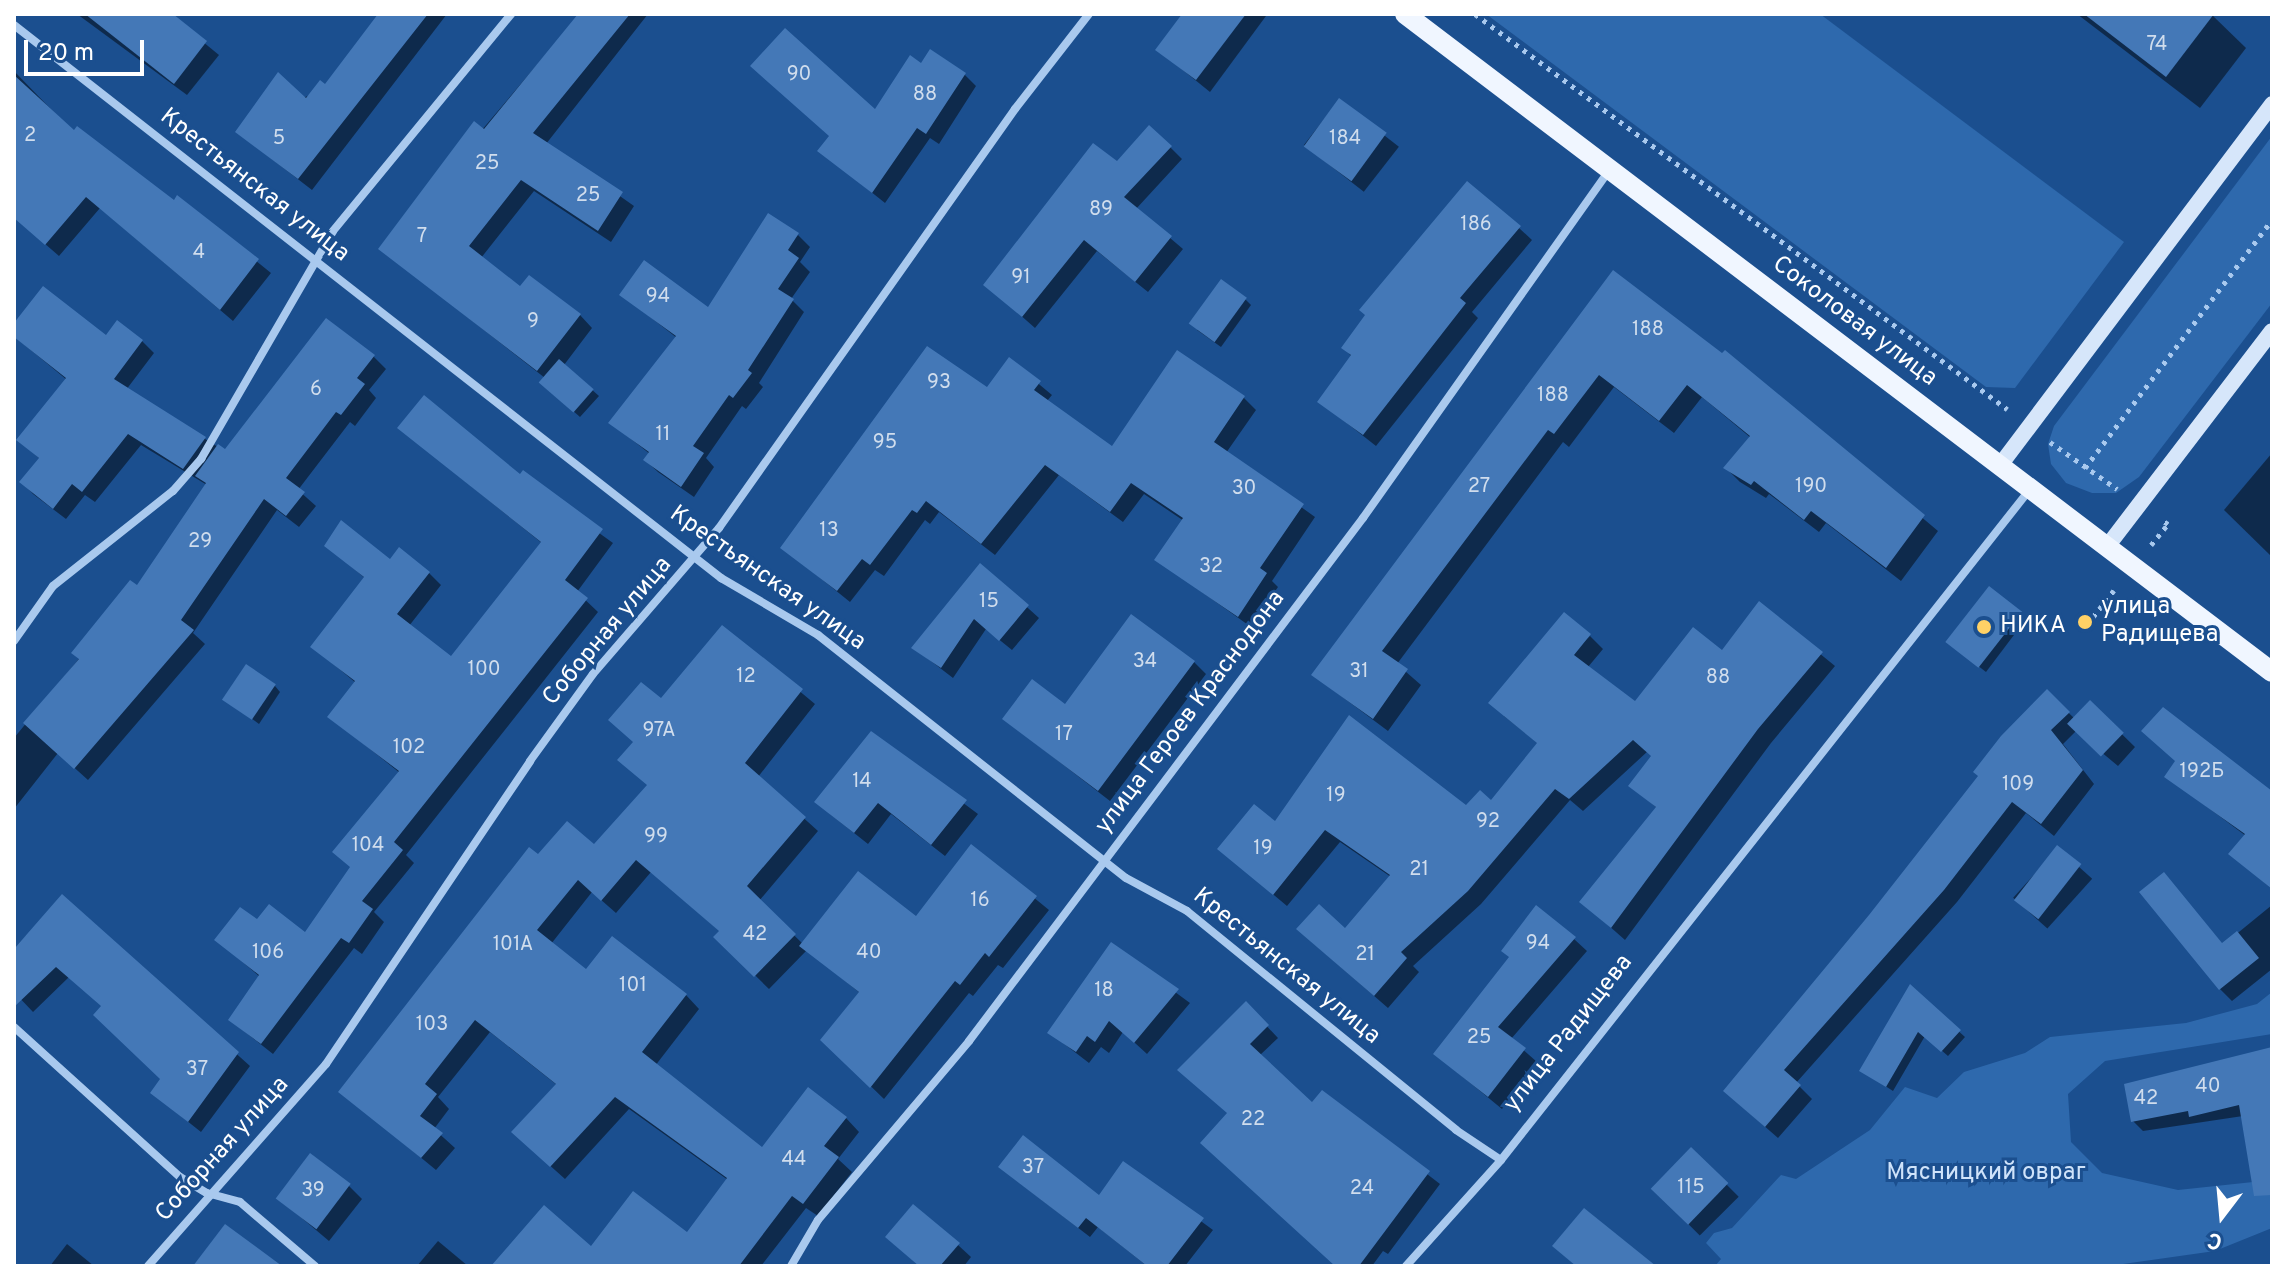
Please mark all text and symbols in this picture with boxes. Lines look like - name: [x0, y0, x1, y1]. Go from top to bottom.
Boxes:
- scale bar: [28, 24, 148, 74]
- house number: 74: [2147, 33, 2167, 57]
- text: 20 m: [38, 39, 94, 69]
- house number: 90: [787, 63, 811, 87]
- house number: 88: [913, 83, 937, 107]
- street label: Крестьянская улица: [153, 103, 355, 269]
- house number: 2: [24, 124, 36, 148]
- house number: 5: [273, 127, 285, 151]
- house number: 184: [1329, 127, 1361, 151]
- house number: 25: [475, 152, 499, 176]
- house number: 25: [576, 184, 600, 208]
- house number: 89: [1089, 198, 1113, 222]
- house number: 186: [1460, 213, 1492, 237]
- house number: 7: [417, 225, 427, 249]
- house number: 4: [193, 241, 205, 265]
- street label: Соколовая улица: [1766, 251, 1942, 393]
- house number: 91: [1011, 266, 1031, 290]
- house number: 94: [646, 285, 670, 309]
- house number: 9: [527, 310, 539, 334]
- house number: 188: [1632, 318, 1664, 342]
- house number: 93: [927, 371, 951, 395]
- house number: 6: [310, 378, 322, 402]
- house number: 188: [1537, 384, 1569, 408]
- house number: 11: [656, 423, 670, 447]
- house number: 95: [873, 431, 897, 455]
- house number: 27: [1468, 475, 1490, 499]
- house number: 190: [1795, 475, 1827, 499]
- house number: 30: [1232, 477, 1256, 501]
- street label: Крестьянская улица: [663, 501, 871, 657]
- house number: 13: [819, 519, 839, 543]
- house number: 29: [188, 530, 212, 554]
- street label: Соборная улица: [537, 552, 679, 712]
- house number: 32: [1199, 555, 1223, 579]
- street label: улица Героев Краснодона: [1090, 586, 1292, 840]
- house number: 15: [979, 590, 999, 614]
- place label: улица Радищева: [2101, 594, 2218, 650]
- place label: НИКА: [2000, 613, 2066, 641]
- marker: улица Радищева: [2076, 613, 2094, 631]
- marker: НИКА: [1975, 618, 1993, 636]
- house number: 34: [1133, 650, 1157, 674]
- house number: 100: [468, 658, 500, 682]
- house number: 31: [1349, 660, 1369, 684]
- house number: 12: [736, 665, 756, 689]
- house number: 88: [1706, 666, 1730, 690]
- house number: 97А: [642, 719, 676, 743]
- house number: 17: [1055, 723, 1073, 747]
- house number: 102: [393, 736, 425, 760]
- house number: 192Б: [2180, 760, 2224, 784]
- house number: 14: [852, 770, 872, 794]
- house number: 109: [2002, 773, 2034, 797]
- house number: 19: [1326, 784, 1346, 808]
- house number: 92: [1476, 810, 1500, 834]
- house number: 99: [644, 825, 668, 849]
- house number: 104: [352, 834, 384, 858]
- house number: 19: [1253, 837, 1273, 861]
- house number: 21: [1409, 858, 1429, 882]
- street label: Крестьянская улица: [1187, 883, 1385, 1051]
- house number: 16: [970, 889, 990, 913]
- house number: 42: [743, 923, 767, 947]
- house number: 94: [1526, 932, 1550, 956]
- house number: 101А: [493, 933, 533, 957]
- house number: 106: [252, 941, 284, 965]
- house number: 40: [856, 941, 882, 965]
- house number: 21: [1355, 943, 1375, 967]
- street label: улица Радищева: [1499, 949, 1639, 1119]
- house number: 101: [619, 974, 647, 998]
- house number: 18: [1094, 979, 1114, 1003]
- house number: 103: [416, 1013, 448, 1037]
- house number: 25: [1467, 1026, 1491, 1050]
- house number: 37: [186, 1058, 208, 1082]
- street label: Соборная улица: [150, 1072, 296, 1228]
- house number: 40: [2195, 1075, 2221, 1099]
- house number: 42: [2134, 1087, 2158, 1111]
- house number: 22: [1241, 1108, 1265, 1132]
- house number: 44: [782, 1148, 806, 1172]
- house number: 37: [1022, 1156, 1044, 1180]
- park label: Мясницкий овраг: [1886, 1160, 2086, 1188]
- house number: 115: [1677, 1176, 1705, 1200]
- north arrow: [2182, 1176, 2262, 1256]
- house number: 24: [1350, 1177, 1374, 1201]
- house number: 39: [301, 1179, 325, 1203]
- text: С: [2205, 1225, 2226, 1254]

